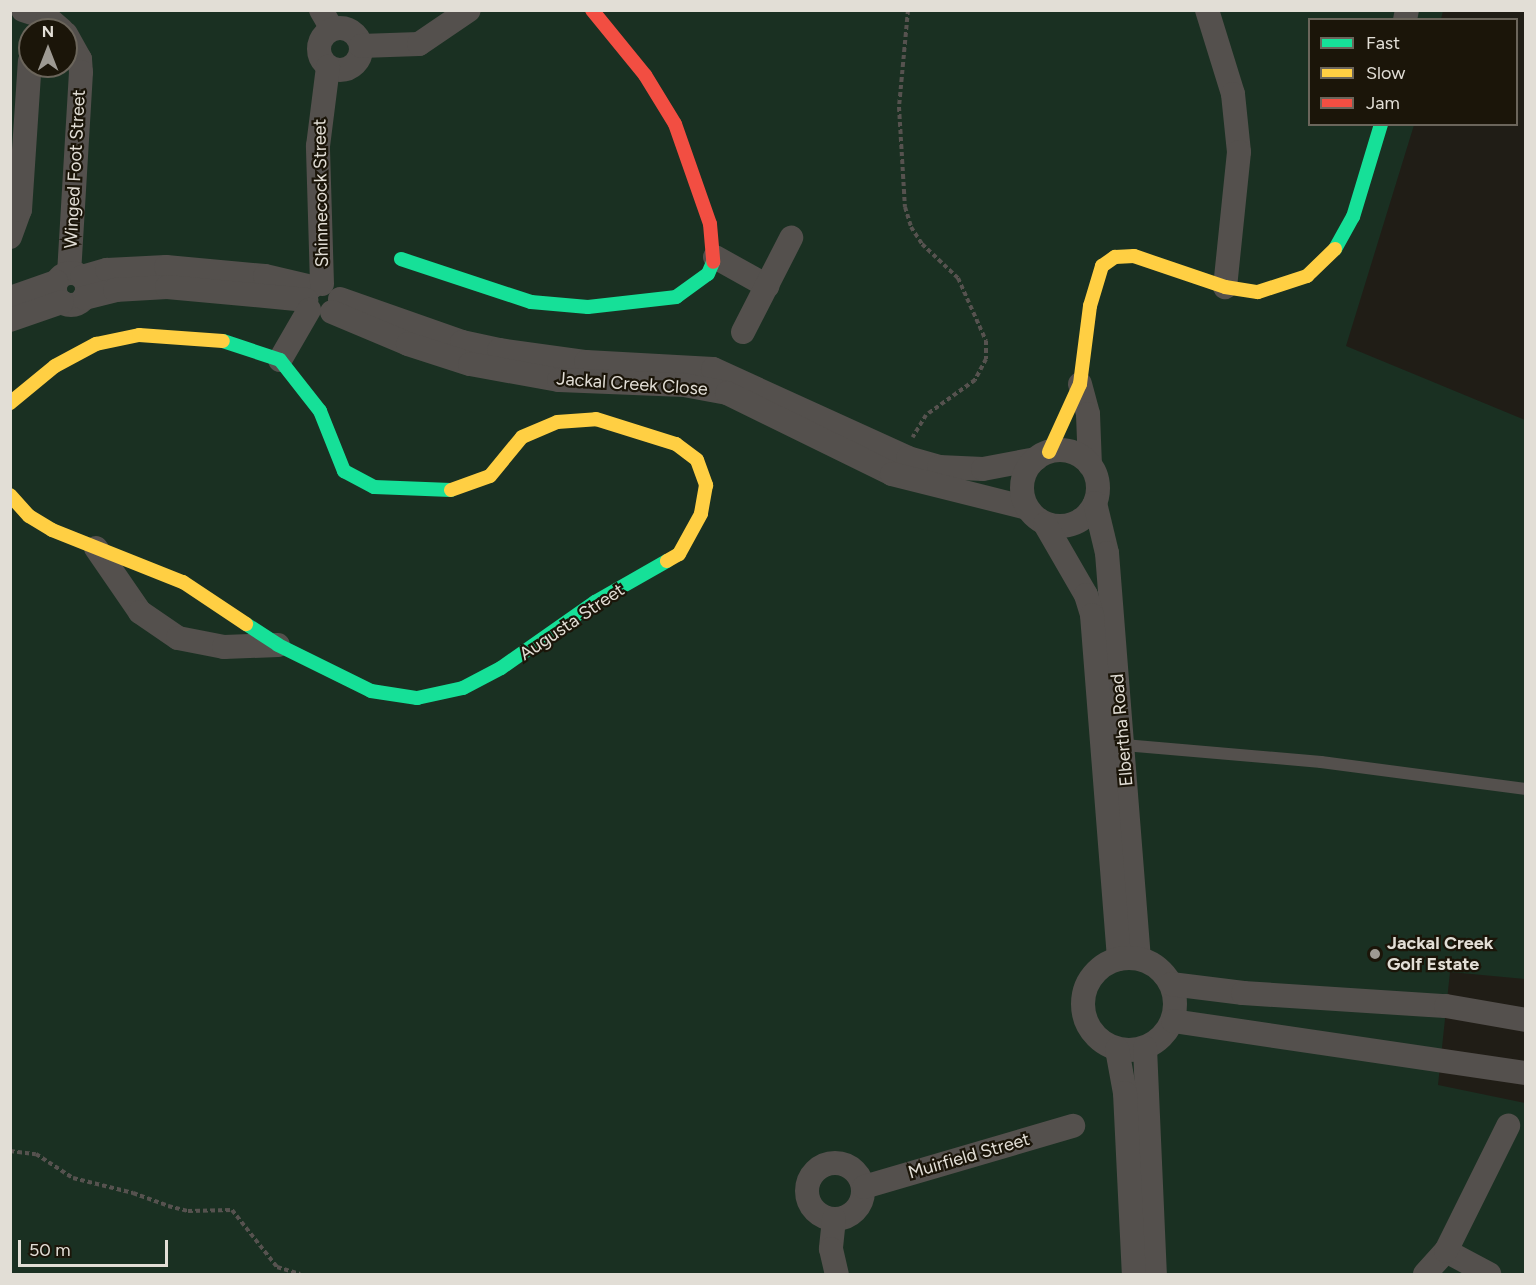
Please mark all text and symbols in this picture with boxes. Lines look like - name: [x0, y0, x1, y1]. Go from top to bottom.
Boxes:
- north arrow: [18, 18, 78, 78]
- legend: [1308, 18, 1518, 126]
- text: N: [42, 22, 54, 41]
- text: Fast: [1366, 32, 1400, 54]
- text: Slow: [1366, 62, 1405, 84]
- street label: Winged Foot Street: [60, 89, 90, 249]
- text: Jam: [1366, 92, 1400, 114]
- street label: Shinnecock Street: [309, 118, 333, 268]
- street label: Jackal Creek Close: [556, 368, 708, 400]
- street label: Augusta Street: [515, 579, 629, 665]
- street label: Elbertha Road: [1106, 673, 1138, 787]
- place label: Jackal Creek Golf Estate: [1387, 933, 1493, 976]
- marker: Jackal Creek Golf Estate: [1368, 947, 1382, 961]
- street label: Muirfield Street: [906, 1128, 1032, 1184]
- scale bar: [21, 1228, 171, 1266]
- text: 50 m: [29, 1239, 71, 1261]

